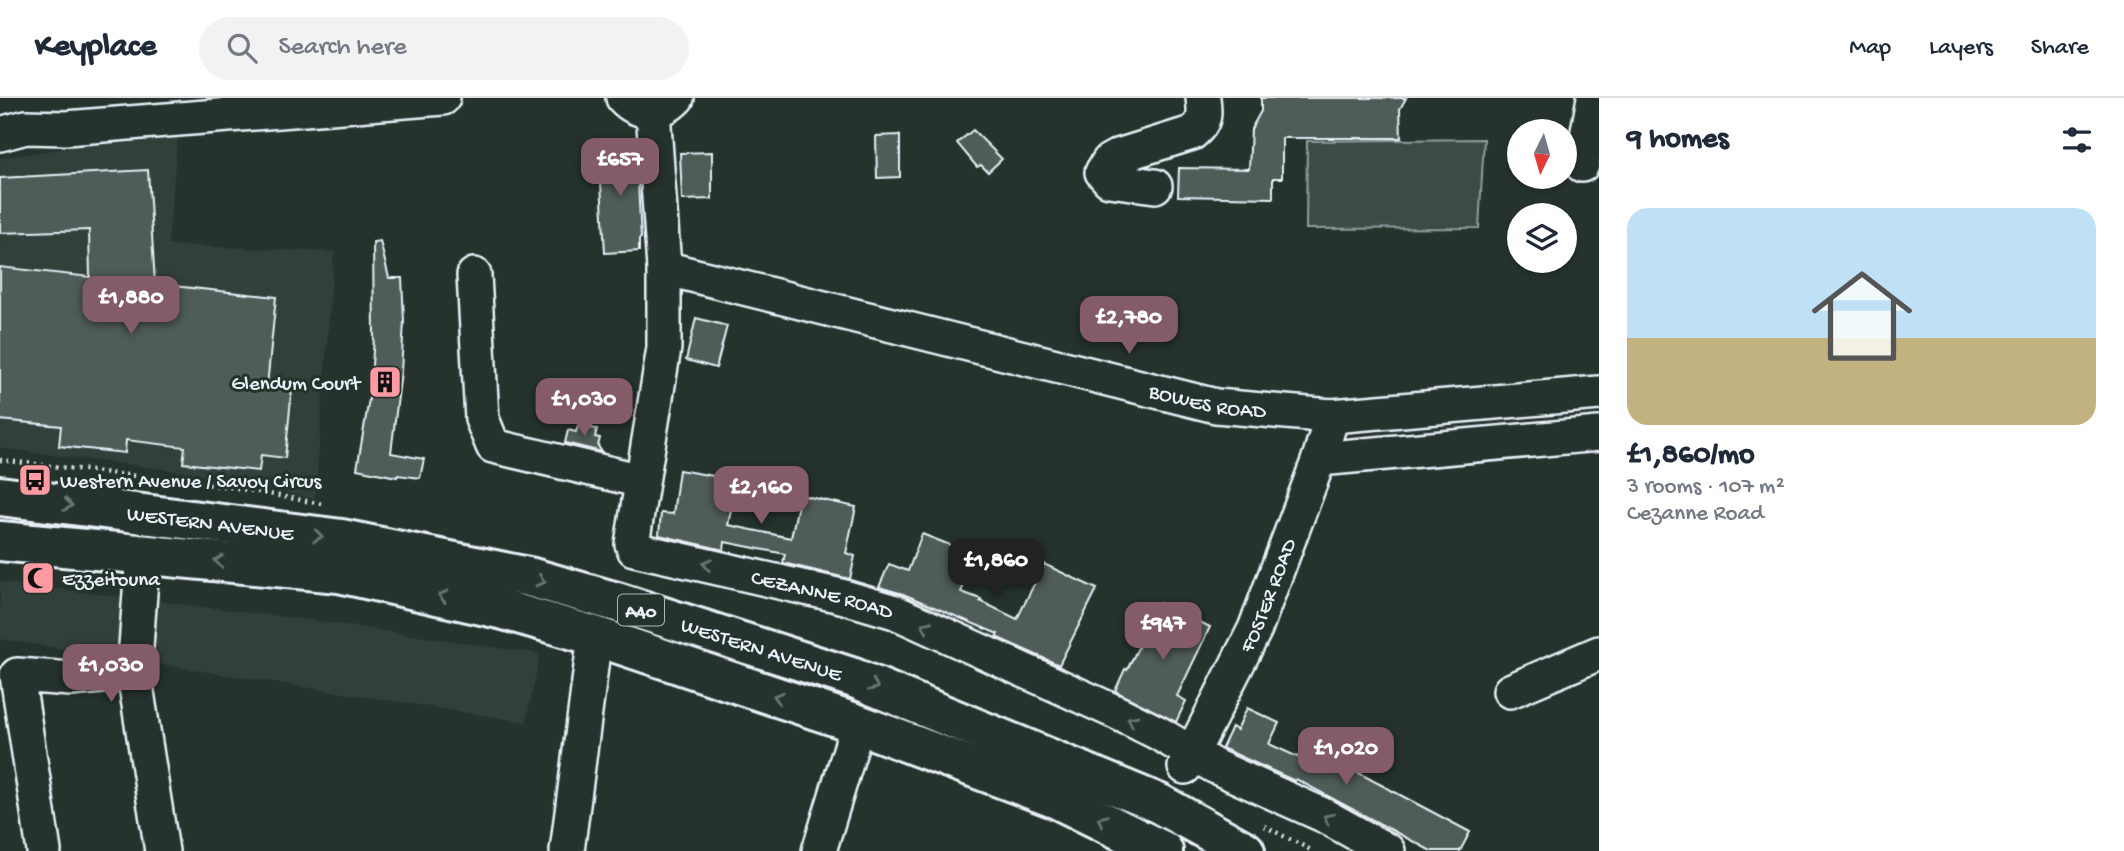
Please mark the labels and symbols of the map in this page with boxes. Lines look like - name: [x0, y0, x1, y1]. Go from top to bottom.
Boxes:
- north arrow: [1507, 119, 1577, 189]
- pin: £657: [579, 139, 661, 198]
- pin: £1,880: [74, 276, 188, 336]
- pin: £2,780: [1072, 296, 1186, 356]
- building icon: Glendum Court: [366, 363, 404, 401]
- place label: Glendum Court: [231, 373, 362, 398]
- pin: £1,030: [527, 378, 641, 438]
- street label: BOWES ROAD: [1145, 380, 1267, 426]
- bus stop icon: Western Avenue / Savoy Circus: [16, 461, 54, 499]
- pin: £2,160: [704, 466, 818, 526]
- place label: Western Avenue / Savoy Circus: [60, 471, 323, 496]
- one-way arrow: [62, 497, 74, 512]
- street label: WESTERN AVENUE: [125, 503, 296, 549]
- one-way arrow: [312, 528, 324, 543]
- street label: FOSTER ROAD: [1236, 535, 1304, 658]
- pin: £1,860: [939, 540, 1053, 599]
- one-way arrow: [213, 554, 224, 569]
- one-way arrow: [701, 558, 713, 573]
- mosque icon: Ezzeitouna: [19, 559, 57, 597]
- street label: CEZANNE ROAD: [748, 567, 896, 627]
- place label: Ezzeitouna: [62, 569, 161, 594]
- one-way arrow: [534, 572, 546, 587]
- one-way arrow: [437, 590, 449, 605]
- road number: A40: [618, 594, 664, 625]
- pin: £947: [1122, 602, 1204, 662]
- street label: WESTERN AVENUE: [677, 614, 845, 690]
- one-way arrow: [920, 620, 933, 634]
- pin: £1,030: [54, 644, 168, 704]
- one-way arrow: [867, 678, 879, 692]
- one-way arrow: [772, 691, 784, 705]
- one-way arrow: [1127, 715, 1139, 729]
- pin: £1,020: [1289, 728, 1403, 787]
- one-way arrow: [1323, 813, 1335, 827]
- one-way arrow: [1097, 814, 1109, 828]

